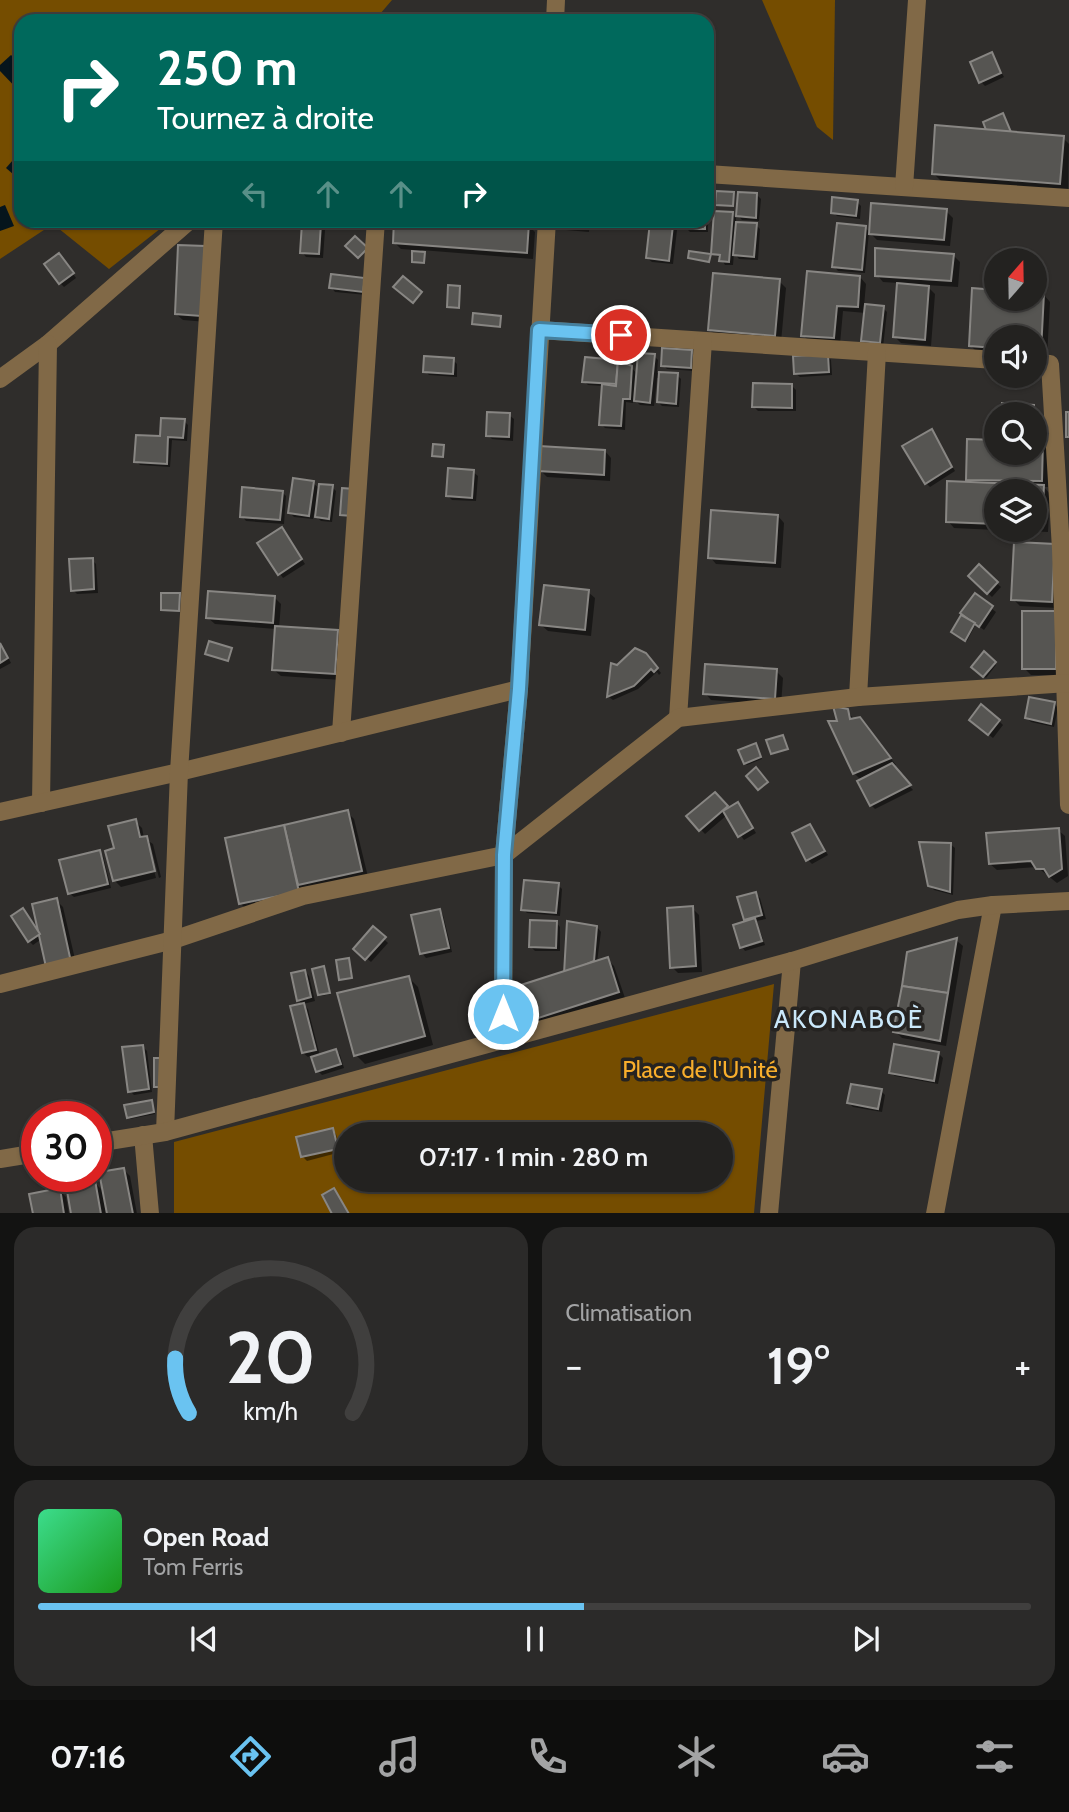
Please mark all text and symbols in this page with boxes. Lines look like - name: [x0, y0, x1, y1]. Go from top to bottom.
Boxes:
- text: 250 m: [157, 38, 297, 97]
- icon: right: [42, 42, 133, 133]
- text: Tournez à droite: [157, 98, 374, 137]
- icon: left: [236, 175, 274, 213]
- icon: ahead: [309, 175, 347, 213]
- icon: ahead: [382, 175, 420, 213]
- icon: right: [455, 175, 493, 213]
- north arrow: [984, 248, 1046, 312]
- map controls: [984, 248, 1047, 542]
- pin: [591, 305, 651, 365]
- icon: arrive: [602, 316, 640, 354]
- button: sound: [984, 325, 1047, 388]
- button: search: [984, 402, 1047, 465]
- button: layers: [984, 479, 1047, 542]
- position arrow: [466, 977, 540, 1051]
- district label: AKONABOÈ: [774, 1003, 924, 1035]
- park label: Place de l'Unité: [622, 1055, 778, 1084]
- speed limit sign: 30: [21, 1101, 112, 1192]
- text: 07:17 · 1 min · 280 m: [419, 1141, 648, 1173]
- text: Climatisation: [566, 1299, 692, 1327]
- text: 20: [226, 1313, 316, 1401]
- text: 19°: [767, 1334, 830, 1397]
- text: −: [566, 1342, 582, 1389]
- text: +: [1014, 1342, 1031, 1389]
- text: km/h: [243, 1395, 298, 1425]
- text: Open Road: [143, 1521, 269, 1553]
- text: Tom Ferris: [143, 1553, 243, 1581]
- icon: previous: [185, 1620, 223, 1658]
- icon: pause: [516, 1620, 554, 1658]
- icon: next: [847, 1620, 885, 1658]
- icon: directions: [226, 1732, 275, 1781]
- icon: music: [375, 1732, 424, 1781]
- icon: phone: [523, 1732, 572, 1781]
- icon: climate: [672, 1732, 721, 1781]
- icon: car: [821, 1732, 870, 1781]
- icon: filters: [970, 1732, 1019, 1781]
- text: 07:16: [50, 1737, 126, 1776]

